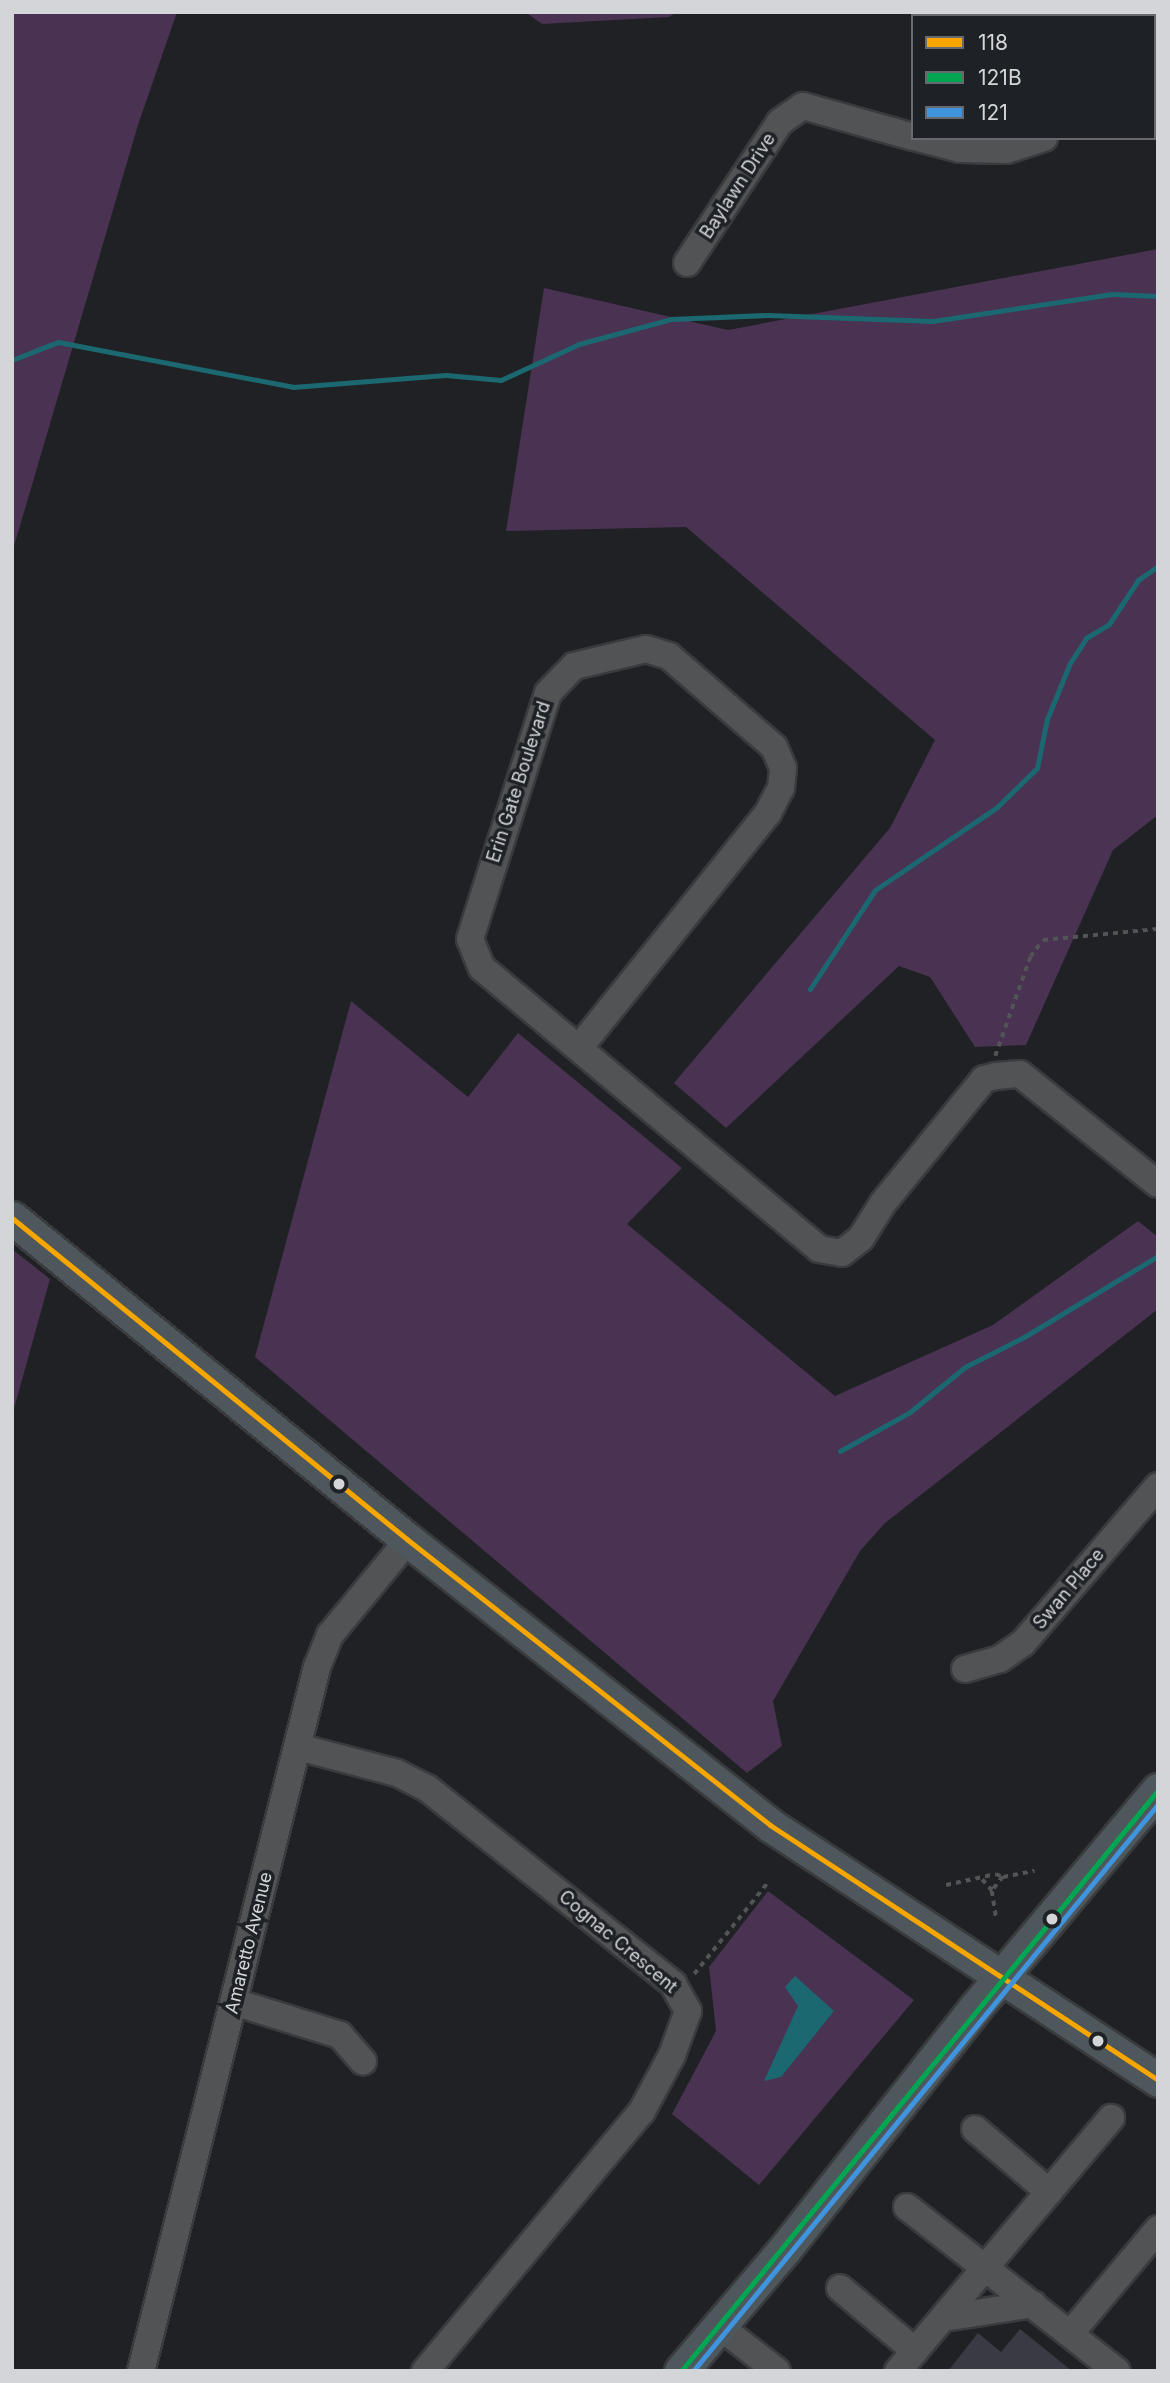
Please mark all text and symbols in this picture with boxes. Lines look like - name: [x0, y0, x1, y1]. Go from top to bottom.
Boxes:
- legend: [911, 14, 1156, 140]
- text: 118: [978, 30, 1008, 55]
- text: 121B: [978, 65, 1022, 90]
- text: 121: [978, 100, 1008, 125]
- street label: Baylawn Drive: [696, 129, 780, 243]
- street label: Erin Gate Boulevard: [483, 699, 555, 865]
- unlabelled marker: [332, 1477, 346, 1491]
- street label: Swan Place: [1029, 1544, 1109, 1634]
- street label: Amaretto Avenue: [221, 1870, 277, 2016]
- street label: Cognac Crescent: [554, 1886, 682, 1998]
- unlabelled marker: [1045, 1912, 1059, 1926]
- unlabelled marker: [1091, 2034, 1105, 2048]

